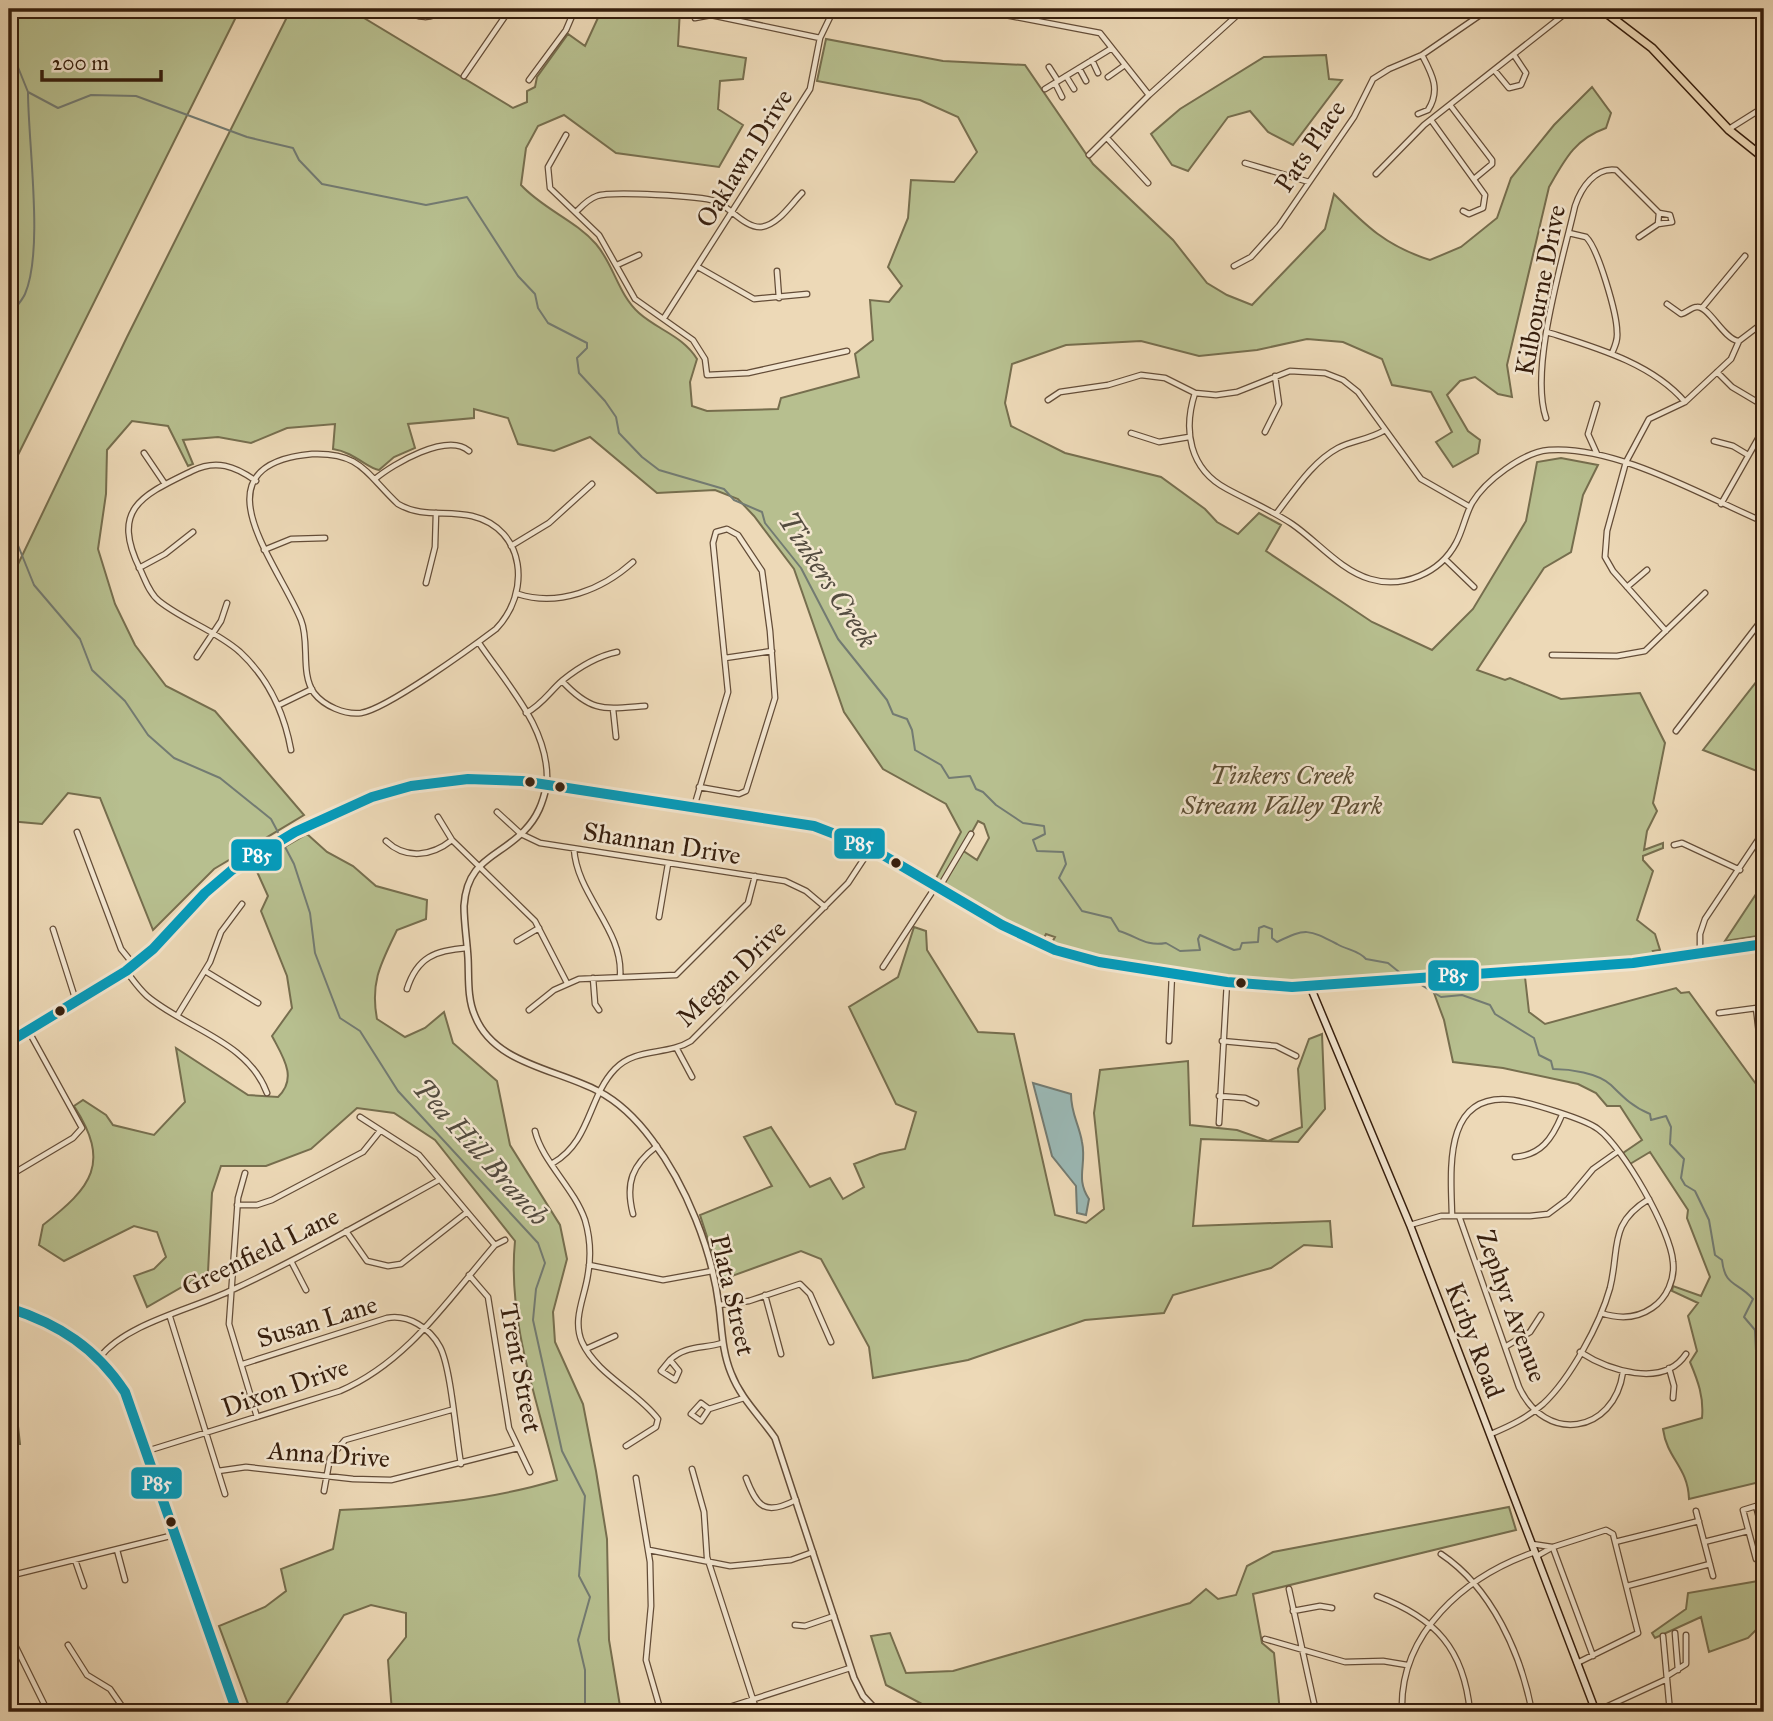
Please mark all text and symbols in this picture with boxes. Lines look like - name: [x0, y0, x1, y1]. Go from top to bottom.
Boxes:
- scale bar: [42, 38, 161, 82]
- text: 200 m: [52, 50, 109, 76]
- street label: Oaklawn Drive: [689, 83, 799, 233]
- street label: Pats Place: [1268, 94, 1353, 198]
- street label: Kilbourne Drive: [1508, 202, 1572, 378]
- water label: Tinkers Creek: [771, 505, 885, 655]
- park label: Tinkers Creek Stream Valley Park: [1180, 759, 1383, 821]
- unlabelled marker: [523, 775, 537, 789]
- unlabelled marker: [553, 780, 567, 794]
- street label: Shannan Drive: [581, 815, 743, 871]
- line badge: P85: [833, 827, 886, 860]
- text: P85: [844, 832, 874, 855]
- line badge: P85: [230, 838, 283, 872]
- text: P85: [242, 844, 272, 867]
- unlabelled marker: [889, 856, 903, 870]
- street label: Megan Drive: [669, 913, 793, 1033]
- line badge: P85: [1427, 959, 1480, 992]
- text: P85: [1438, 964, 1468, 987]
- unlabelled marker: [1234, 976, 1248, 990]
- unlabelled marker: [53, 1004, 67, 1018]
- water label: Pea Hill Branch: [406, 1071, 557, 1233]
- street label: Greenfield Lane: [176, 1199, 344, 1303]
- street label: Zephyr Avenue: [1470, 1226, 1554, 1387]
- street label: Plata Street: [704, 1231, 762, 1359]
- street label: Kirby Road: [1438, 1278, 1512, 1402]
- street label: Susan Lane: [253, 1288, 381, 1354]
- street label: Trent Street: [493, 1301, 549, 1435]
- street label: Dixon Drive: [217, 1350, 353, 1424]
- street label: Anna Drive: [266, 1434, 391, 1474]
- line badge: P85: [130, 1466, 183, 1500]
- text: P85: [142, 1472, 172, 1495]
- unlabelled marker: [164, 1515, 178, 1529]

